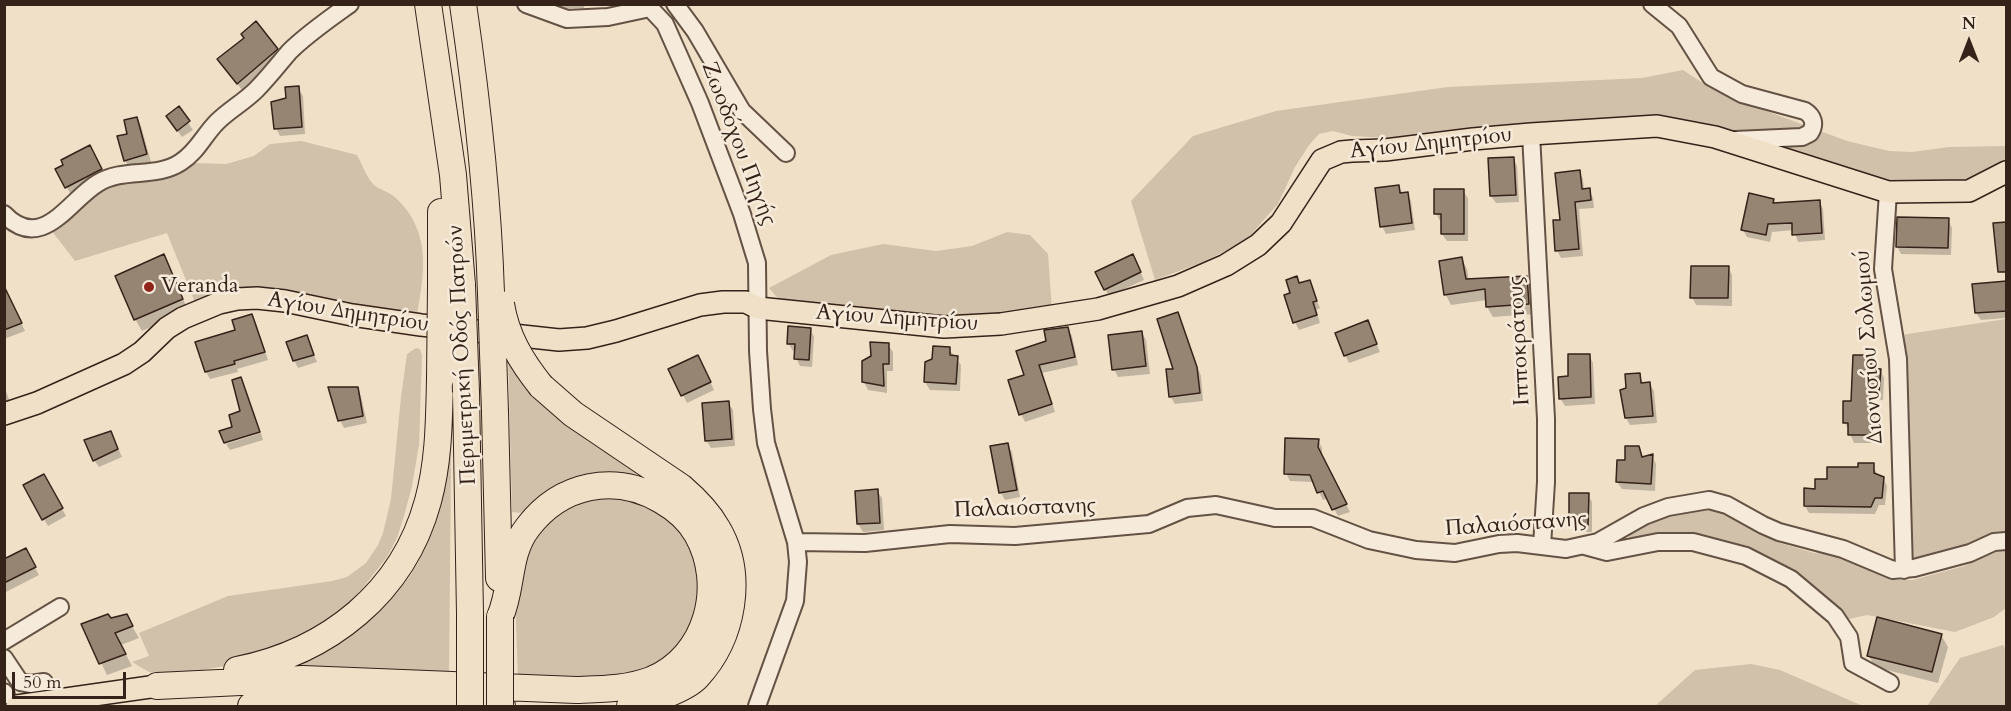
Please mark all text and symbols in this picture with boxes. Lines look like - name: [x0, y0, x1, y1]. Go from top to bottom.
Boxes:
- north arrow: [1939, 12, 1999, 72]
- text: N: [1962, 13, 1976, 35]
- street label: Ζωοδόχου Πηγής: [695, 59, 781, 229]
- street label: Αγίου Δημητρίου: [1349, 122, 1513, 166]
- street label: Περιμετρική Οδός Πατρών: [443, 224, 483, 486]
- street label: Διονυσίου Σολωμού: [1850, 249, 1890, 445]
- place label: Veranda: [161, 274, 238, 300]
- street label: Ιπποκράτους: [1503, 275, 1537, 407]
- marker: Veranda: [142, 280, 156, 294]
- street label: Αγίου Δημητρίου: [266, 287, 430, 339]
- street label: Αγίου Δημητρίου: [815, 300, 979, 338]
- street label: Παλαιόστανης: [954, 493, 1096, 525]
- street label: Παλαιόστανης: [1444, 507, 1588, 543]
- scale bar: [15, 660, 129, 698]
- text: 50 m: [23, 670, 62, 695]

